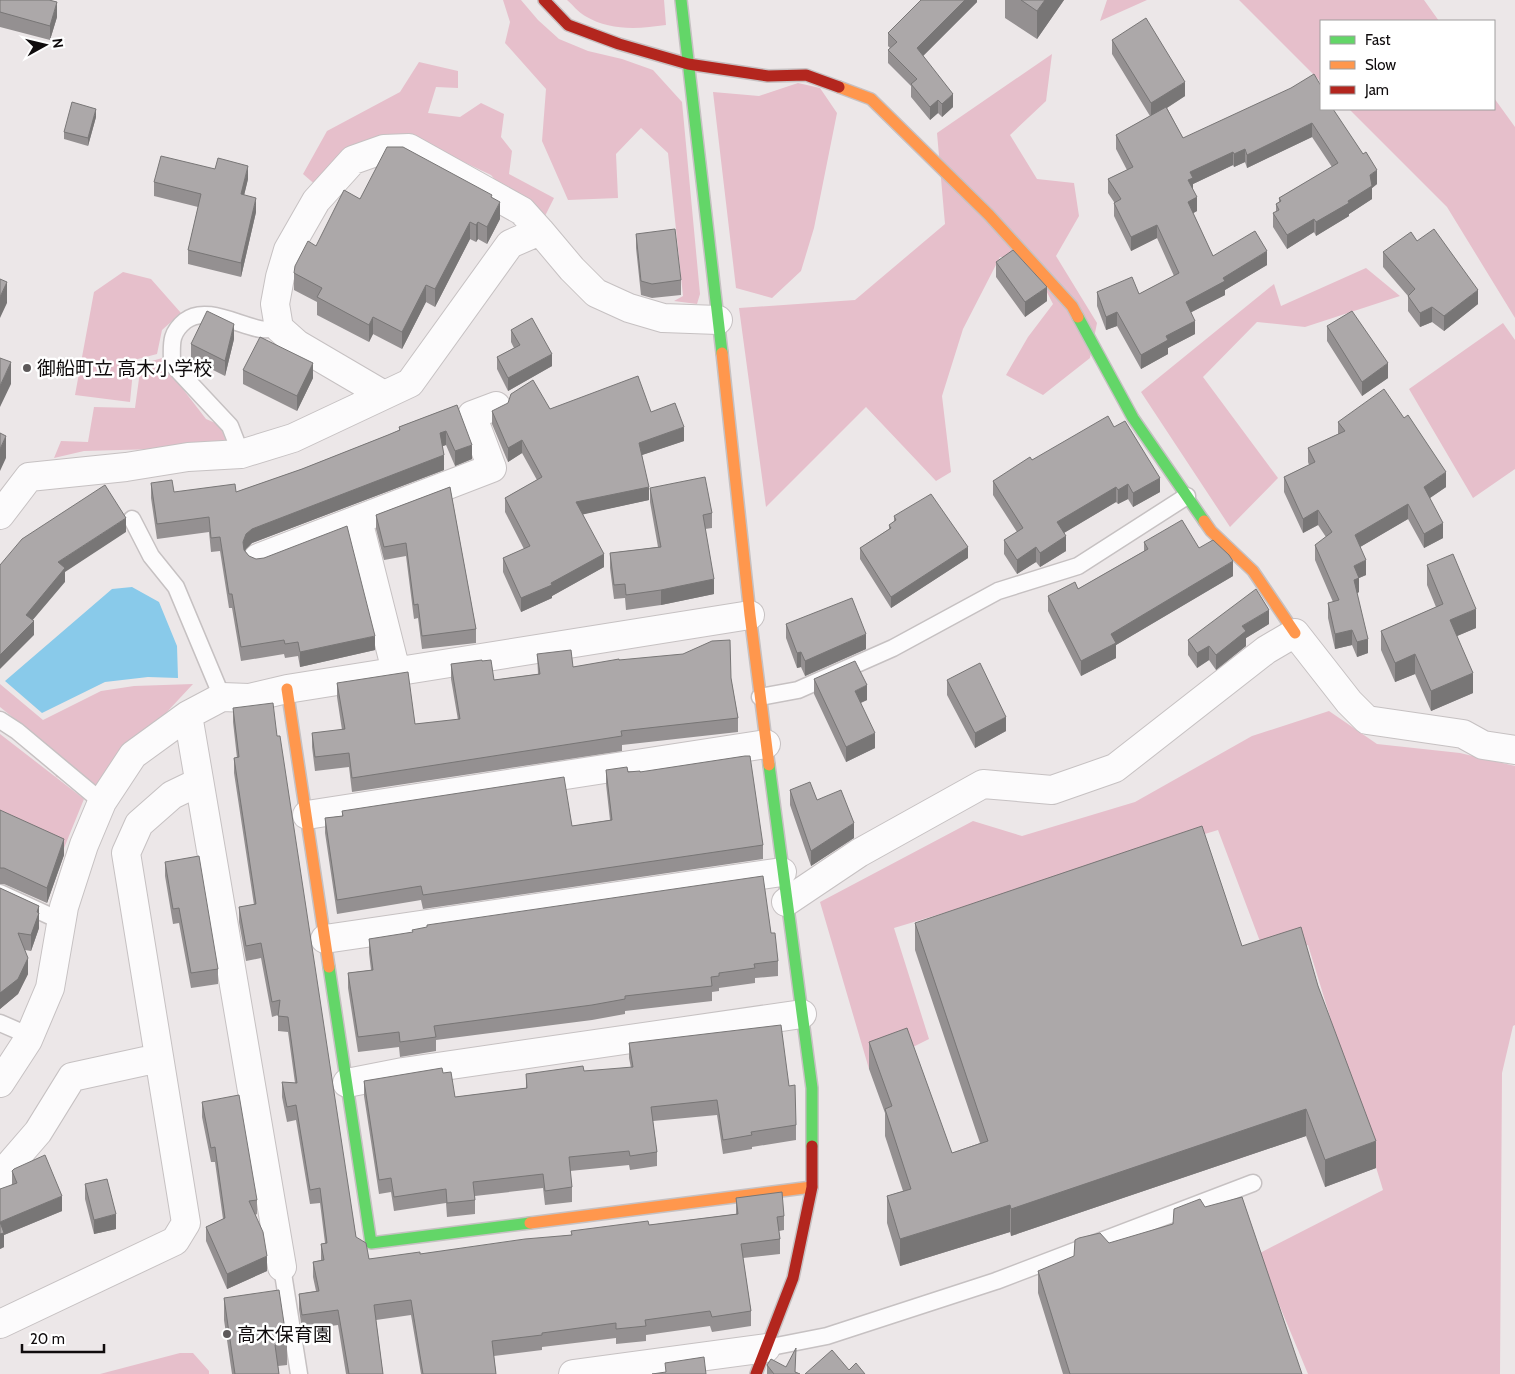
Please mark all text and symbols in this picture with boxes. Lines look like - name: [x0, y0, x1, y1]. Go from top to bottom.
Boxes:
- north arrow: [20, 20, 70, 70]
- legend: [1320, 20, 1495, 110]
- text: Fast: [1365, 31, 1390, 49]
- text: N: [48, 37, 67, 49]
- text: Slow: [1365, 56, 1396, 74]
- text: Jam: [1364, 81, 1389, 99]
- place label: 御船町立 高木小学校: [37, 357, 212, 380]
- marker: 御船町立 高木小学校: [21, 362, 33, 374]
- scale bar: [22, 1322, 105, 1354]
- place label: 高木保育園: [237, 1323, 332, 1346]
- marker: 高木保育園: [221, 1328, 233, 1340]
- text: 20 m: [30, 1330, 65, 1348]

